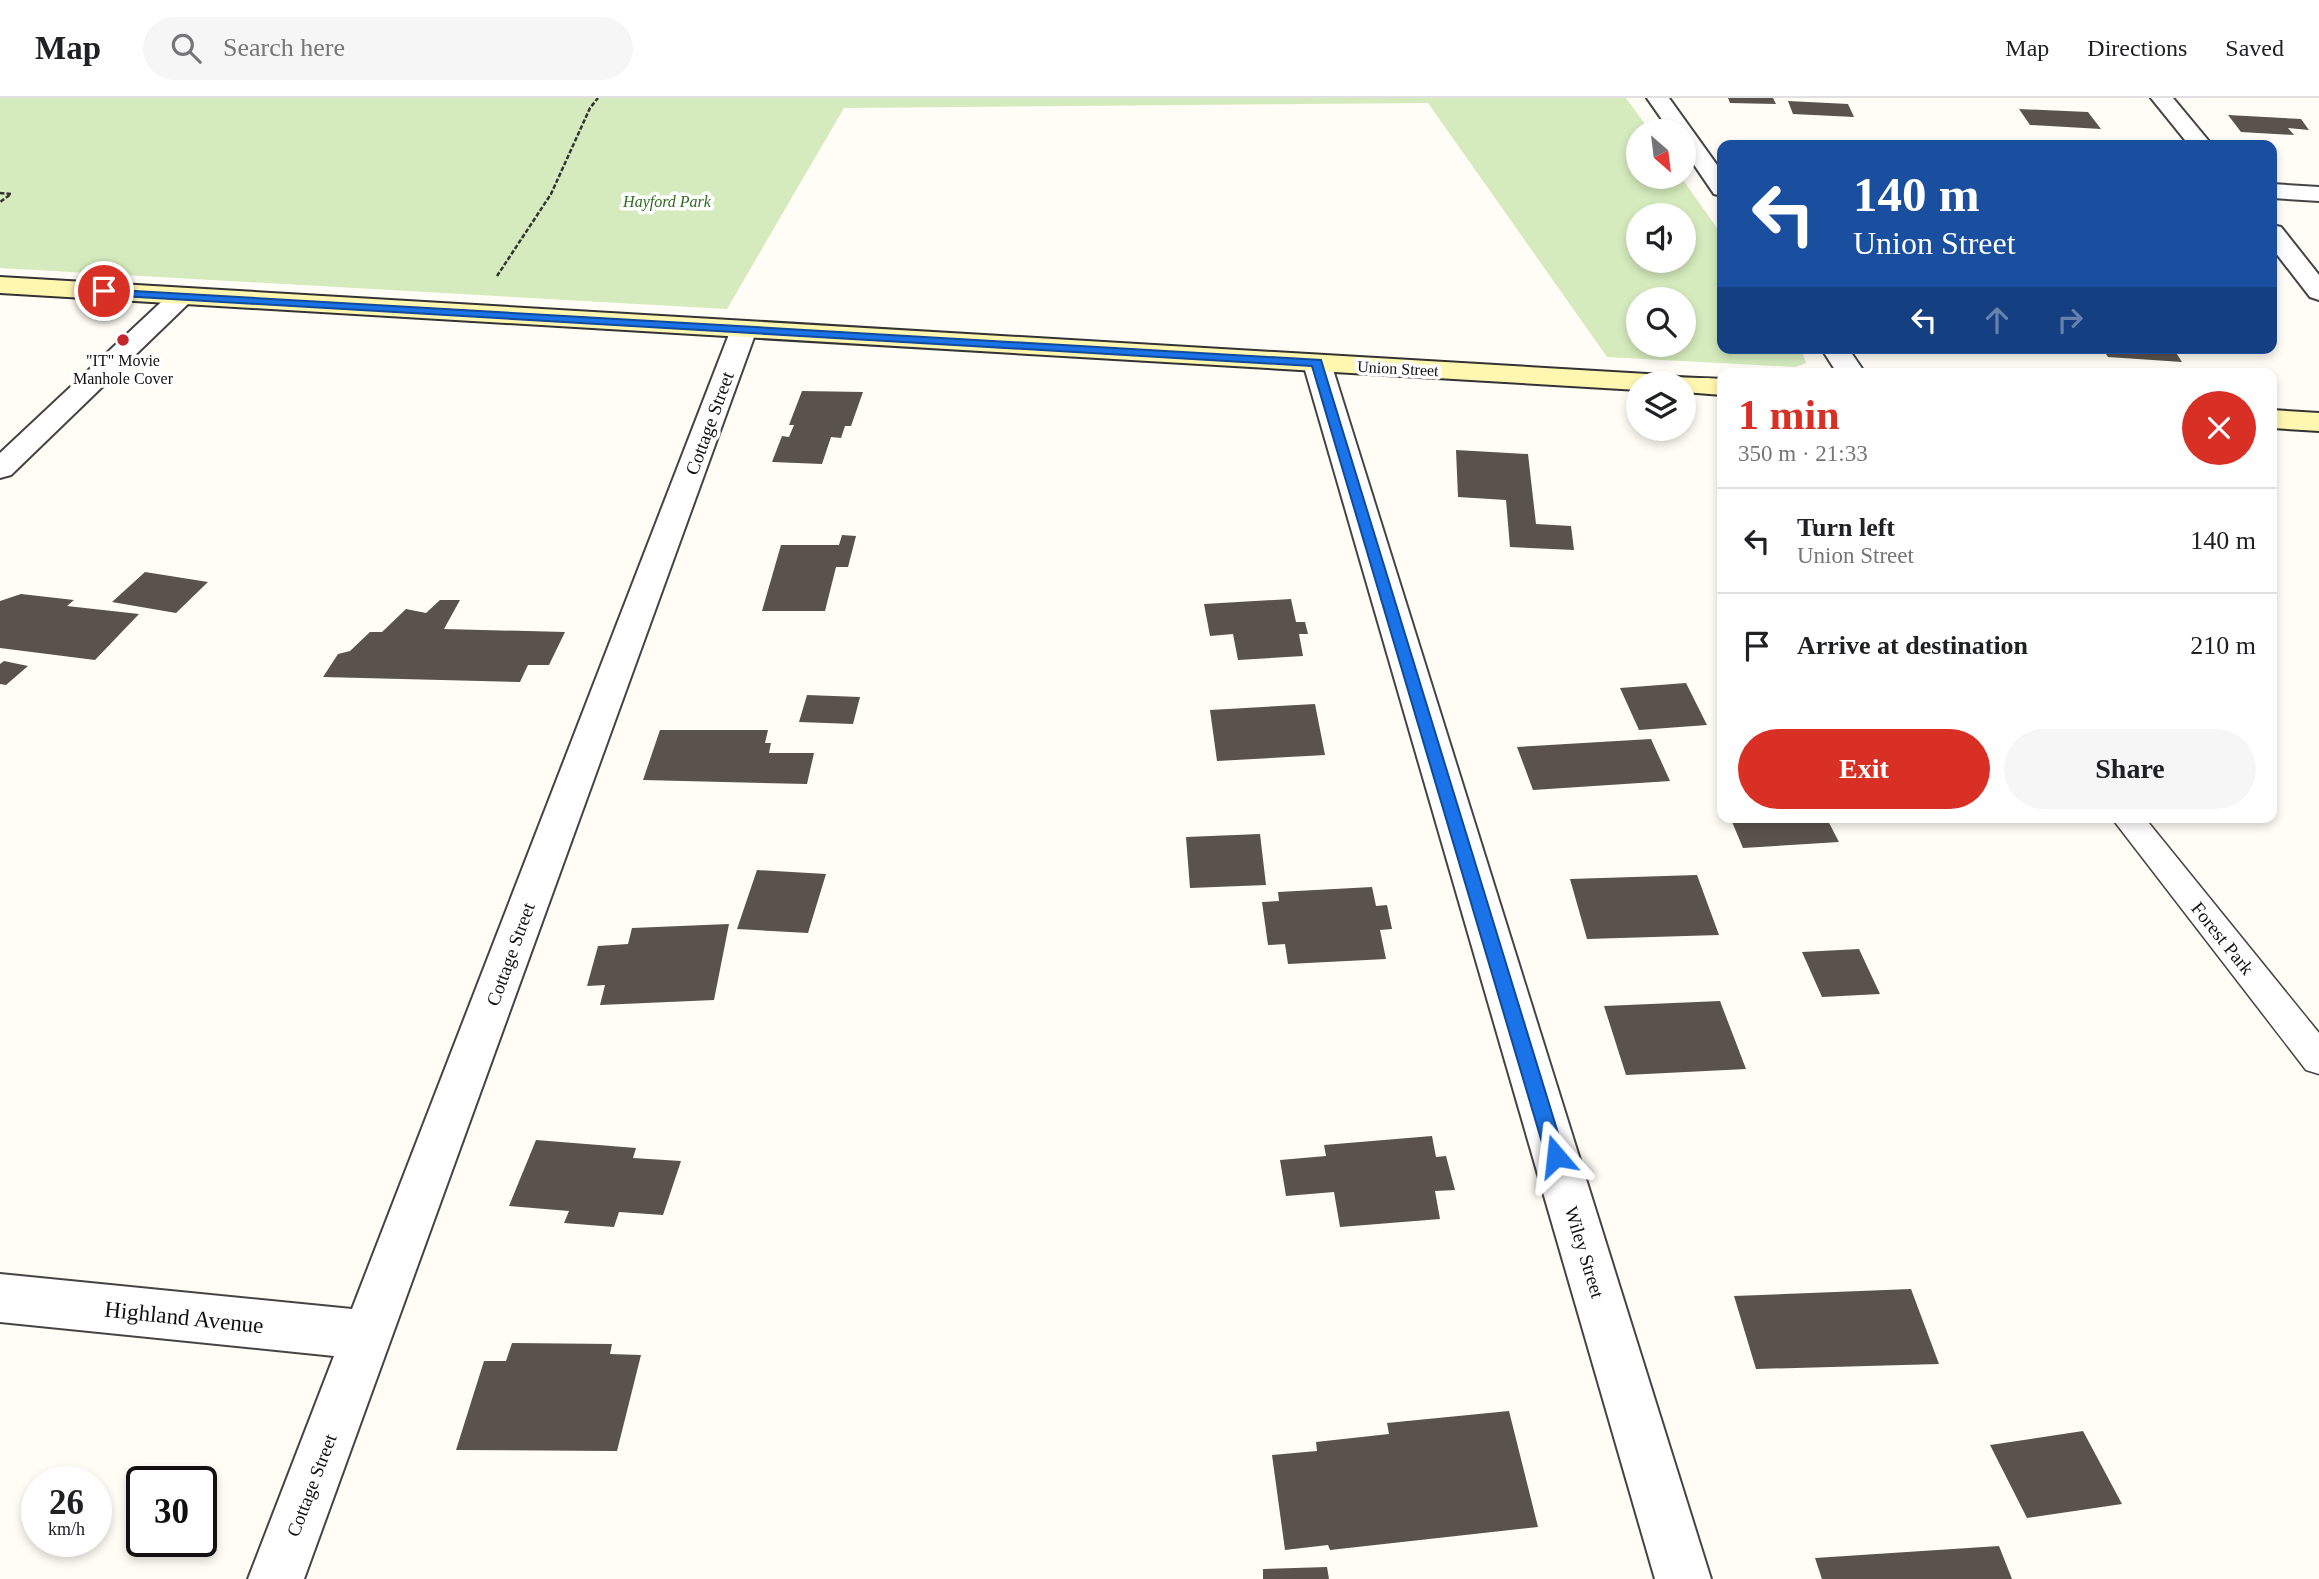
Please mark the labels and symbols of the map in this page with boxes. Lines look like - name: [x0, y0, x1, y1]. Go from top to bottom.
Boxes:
- north arrow: [1626, 119, 1696, 189]
- park label: Hayford Park: [622, 193, 712, 211]
- pin: [74, 261, 134, 321]
- marker: "IT" Movie Manhole Cover: [115, 332, 131, 348]
- place label: "IT" Movie Manhole Cover: [73, 352, 174, 387]
- street label: Union Street: [1357, 358, 1440, 379]
- street label: Cottage Street: [681, 368, 738, 478]
- street label: Forest Park: [2187, 898, 2258, 979]
- street label: Cottage Street: [482, 899, 539, 1009]
- position arrow: [1519, 1119, 1593, 1193]
- street label: Wiley Street: [1561, 1204, 1609, 1301]
- street label: Highland Avenue: [103, 1297, 265, 1338]
- street label: Cottage Street: [282, 1430, 341, 1539]
- speed limit sign: 30: [126, 1466, 217, 1557]

